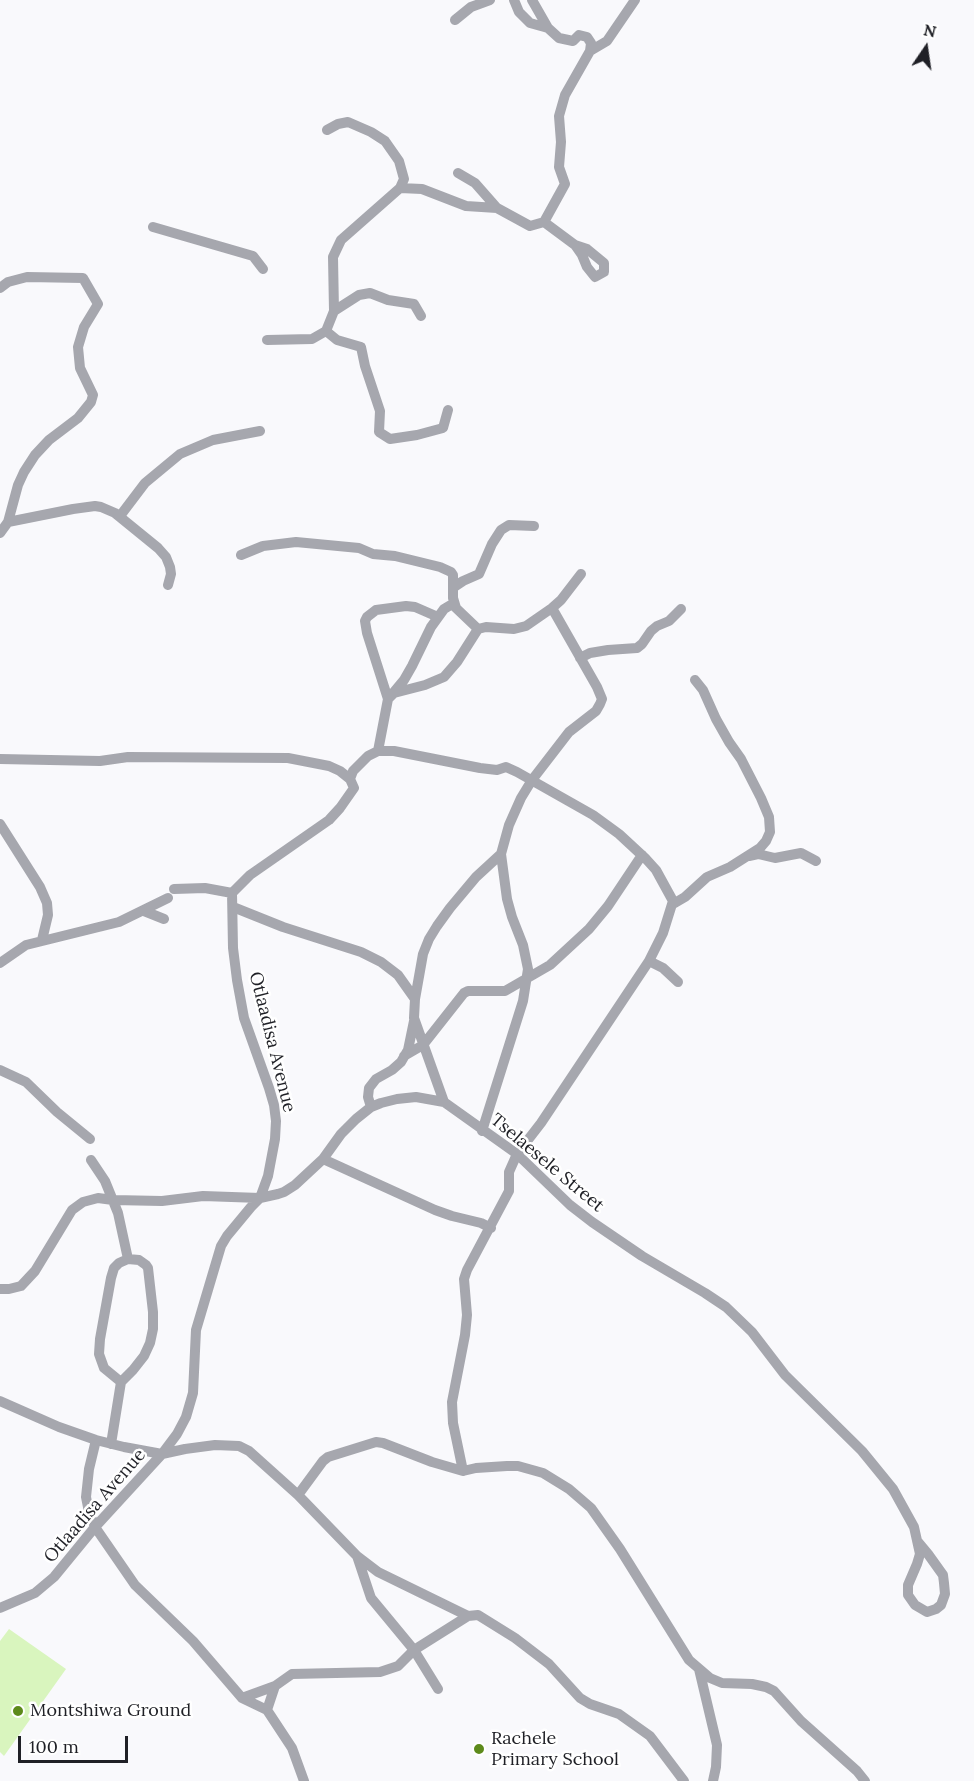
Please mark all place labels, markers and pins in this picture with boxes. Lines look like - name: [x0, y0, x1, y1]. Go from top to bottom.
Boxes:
- place label: Montshiwa Ground: [30, 1700, 191, 1722]
- marker: Montshiwa Ground: [11, 1704, 25, 1718]
- place label: Rachele Primary School: [491, 1728, 619, 1770]
- marker: Rachele Primary School: [472, 1742, 486, 1756]

